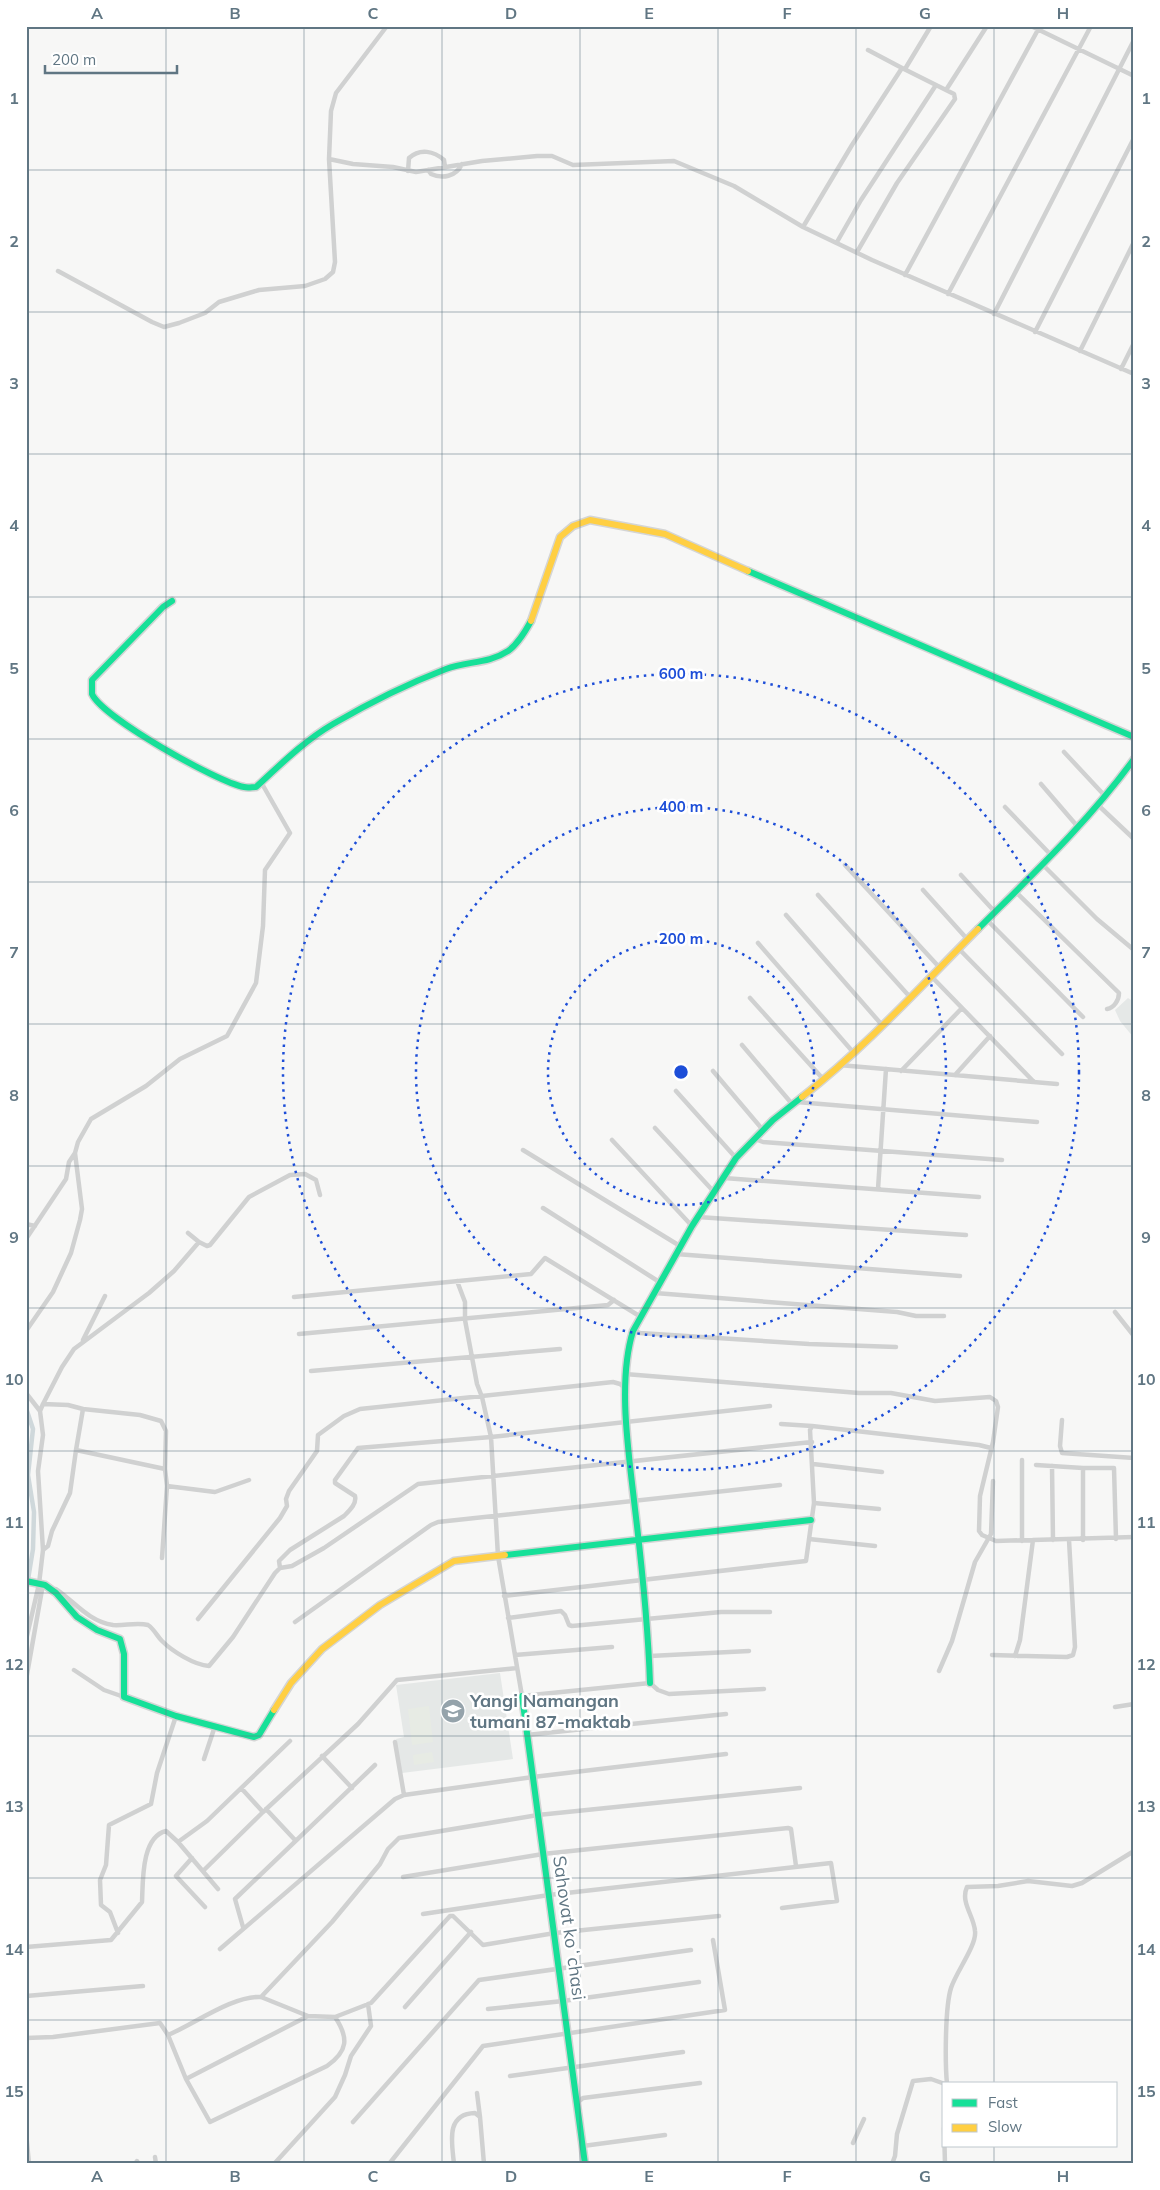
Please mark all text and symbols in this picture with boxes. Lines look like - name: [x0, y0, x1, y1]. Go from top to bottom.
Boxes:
- text: A: [91, 3, 103, 23]
- text: B: [229, 3, 241, 23]
- text: C: [368, 3, 379, 23]
- text: D: [505, 3, 517, 23]
- text: E: [644, 3, 654, 23]
- text: F: [782, 3, 792, 23]
- text: G: [919, 3, 931, 23]
- text: H: [1057, 3, 1069, 23]
- scale bar: [45, 42, 178, 74]
- text: 200 m: [52, 50, 96, 69]
- text: 1: [9, 88, 19, 108]
- text: 1: [1141, 88, 1151, 108]
- text: 2: [9, 231, 19, 251]
- text: 2: [1141, 231, 1151, 251]
- text: 3: [9, 373, 19, 393]
- text: 3: [1141, 373, 1151, 393]
- text: 4: [9, 515, 19, 535]
- text: 4: [1141, 515, 1151, 535]
- text: 5: [9, 658, 19, 678]
- text: 5: [1141, 658, 1151, 678]
- text: 600 m: [659, 664, 703, 683]
- text: 400 m: [659, 797, 703, 816]
- text: 6: [9, 800, 19, 820]
- text: 6: [1141, 800, 1151, 820]
- text: 200 m: [659, 929, 703, 948]
- text: 7: [9, 942, 19, 962]
- text: 7: [1141, 942, 1151, 962]
- centre of rings: [672, 1063, 690, 1081]
- text: 8: [9, 1085, 19, 1105]
- text: 8: [1141, 1085, 1151, 1105]
- text: 9: [9, 1227, 19, 1247]
- text: 9: [1141, 1227, 1151, 1247]
- text: 10: [4, 1369, 24, 1389]
- text: 10: [1136, 1369, 1156, 1389]
- text: 11: [4, 1512, 24, 1532]
- text: 11: [1136, 1512, 1156, 1532]
- text: 12: [4, 1654, 24, 1674]
- text: 12: [1136, 1654, 1156, 1674]
- place label: Yangi Namangan tumani 87-maktab: [469, 1689, 631, 1733]
- school or university icon: Yangi Namangan tumani 87-maktab: [440, 1698, 466, 1724]
- text: 13: [4, 1796, 24, 1816]
- text: 13: [1136, 1796, 1156, 1816]
- street label: Sahovat koʻchasi: [548, 1854, 591, 2002]
- text: 14: [4, 1939, 24, 1959]
- text: 14: [1136, 1939, 1156, 1959]
- text: 15: [4, 2081, 24, 2101]
- text: 15: [1136, 2081, 1156, 2101]
- legend: [942, 2082, 1118, 2148]
- text: Fast: [988, 2093, 1018, 2112]
- text: Slow: [988, 2117, 1022, 2136]
- text: A: [91, 2166, 103, 2186]
- text: B: [229, 2166, 241, 2186]
- text: C: [368, 2166, 379, 2186]
- text: D: [505, 2166, 517, 2186]
- text: E: [644, 2166, 654, 2186]
- text: F: [782, 2166, 792, 2186]
- text: G: [919, 2166, 931, 2186]
- text: H: [1057, 2166, 1069, 2186]

